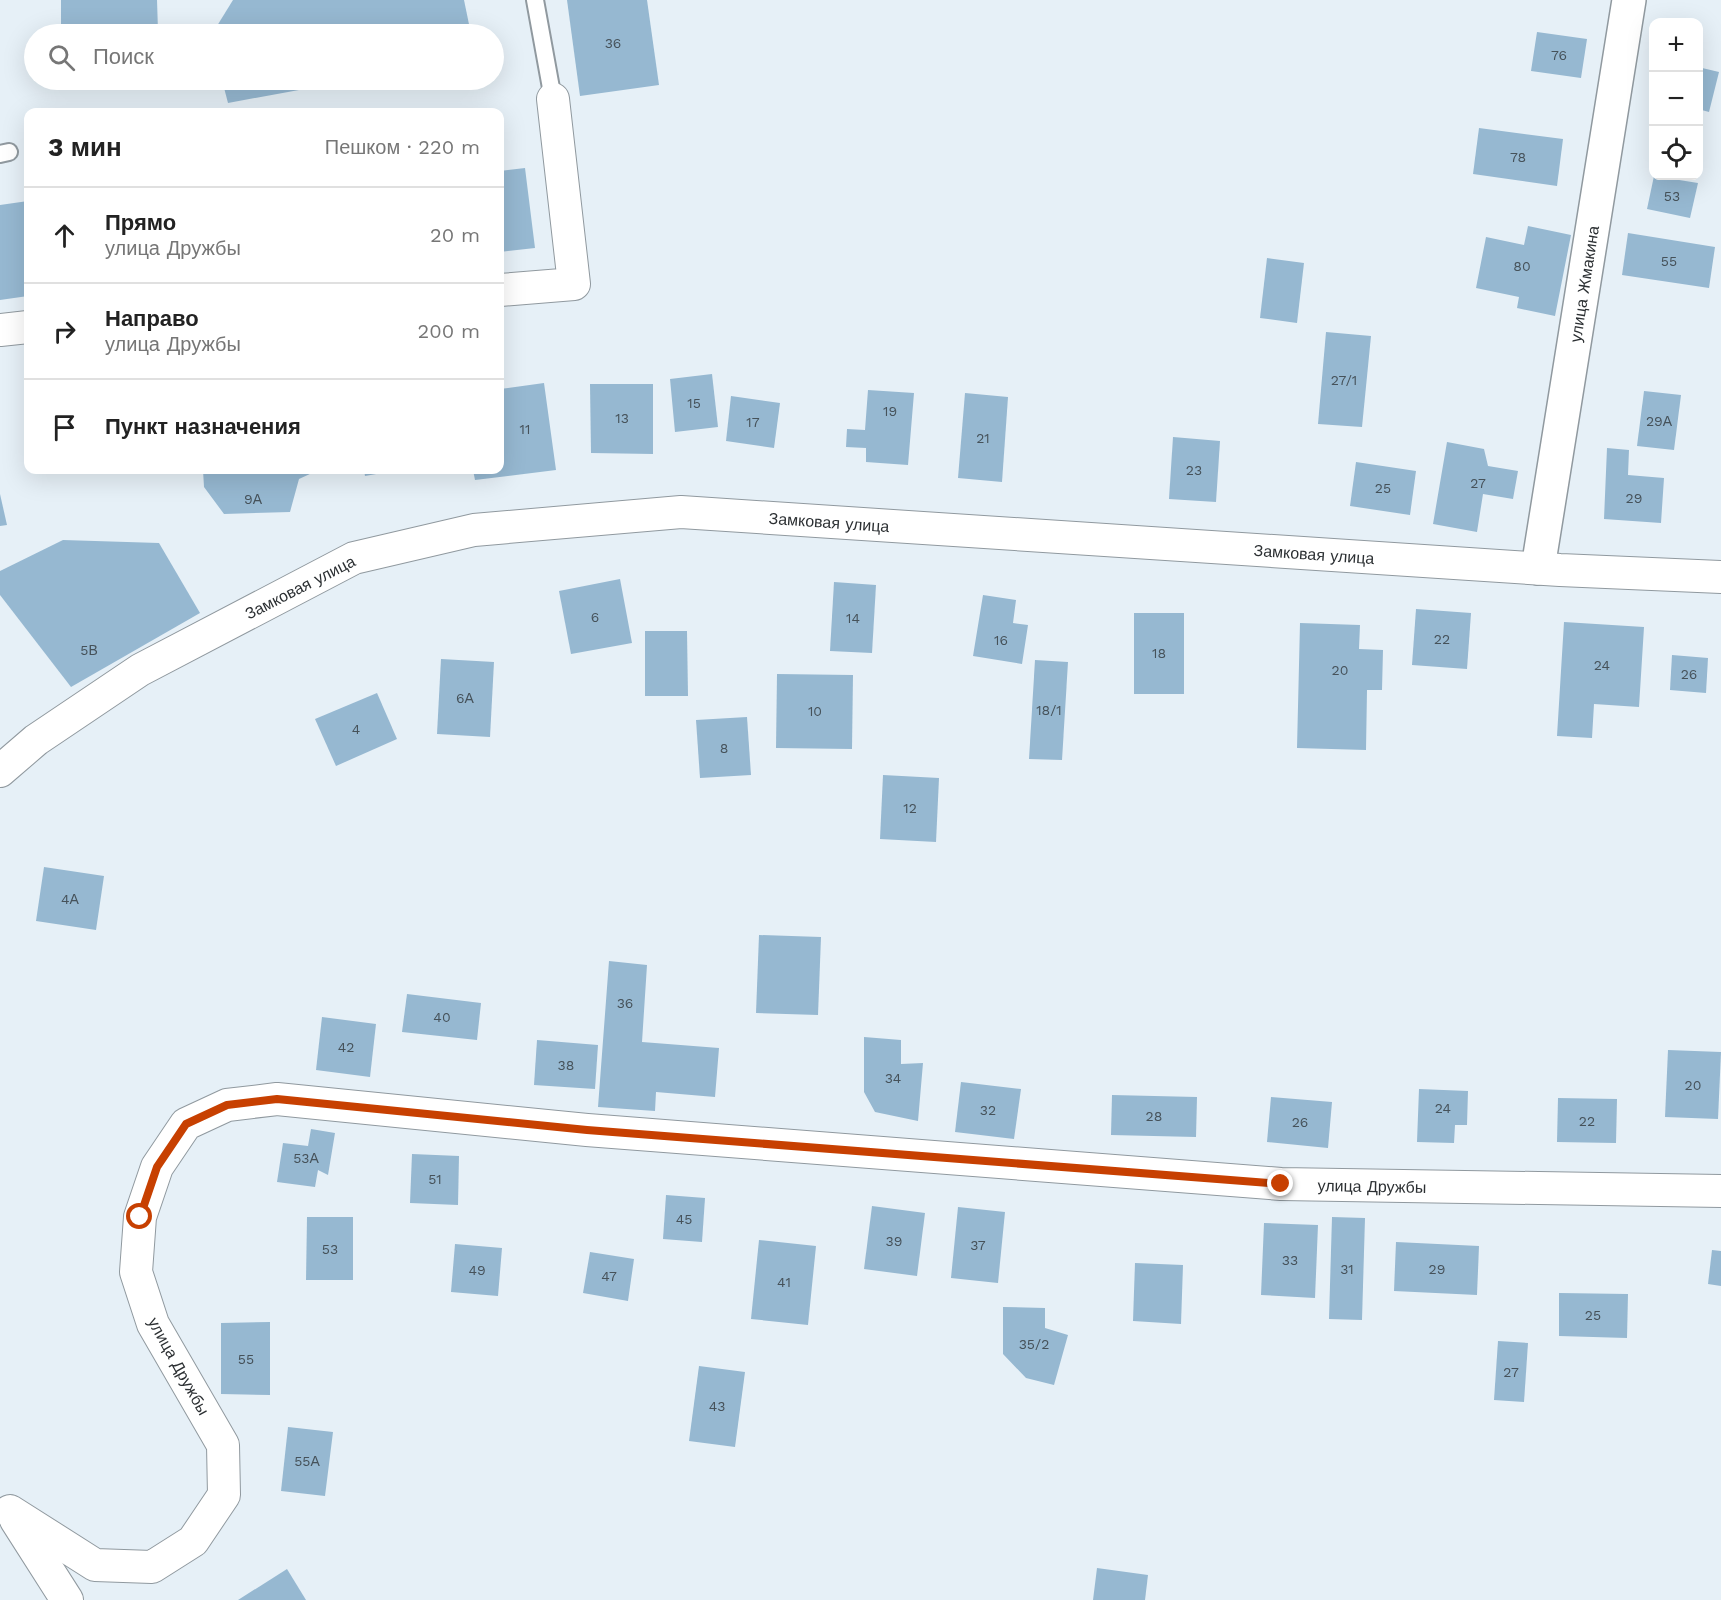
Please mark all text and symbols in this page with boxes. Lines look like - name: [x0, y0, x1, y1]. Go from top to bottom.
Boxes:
- map controls: [1649, 18, 1703, 180]
- button: +: [1649, 18, 1703, 72]
- search box: [24, 24, 504, 90]
- house number: 36: [605, 35, 621, 51]
- icon: search: [45, 41, 78, 74]
- text: Поиск: [93, 44, 154, 69]
- house number: 76: [1551, 47, 1567, 63]
- button: −: [1649, 72, 1703, 126]
- button: locate: [1649, 126, 1703, 180]
- text: 3 мин: [48, 132, 122, 162]
- text: Пешком · 220 m: [325, 135, 480, 159]
- house number: 78: [1510, 149, 1526, 165]
- house number: 53: [1664, 188, 1680, 204]
- text: Прямо: [105, 210, 176, 235]
- icon: ahead: [48, 219, 81, 252]
- text: 20 m: [430, 223, 480, 247]
- street label: улица Жмакина: [1566, 224, 1603, 344]
- text: улица Дружбы: [105, 236, 241, 260]
- house number: 55: [1661, 253, 1677, 269]
- house number: 80: [1513, 258, 1531, 274]
- text: Направо: [105, 306, 199, 331]
- icon: right: [48, 315, 81, 348]
- text: 200 m: [418, 319, 480, 343]
- text: улица Дружбы: [105, 332, 241, 356]
- house number: 27/1: [1331, 372, 1357, 388]
- house number: 15: [687, 395, 701, 411]
- house number: 19: [883, 403, 897, 419]
- house number: 13: [615, 410, 629, 426]
- icon: arrive: [48, 411, 81, 444]
- house number: 29А: [1646, 413, 1673, 429]
- text: Пункт назначения: [105, 414, 301, 439]
- house number: 17: [746, 414, 760, 430]
- house number: 11: [520, 421, 530, 437]
- house number: 21: [976, 430, 990, 446]
- house number: 23: [1186, 462, 1202, 478]
- house number: 27: [1470, 475, 1486, 491]
- house number: 25: [1375, 480, 1391, 496]
- house number: 29: [1626, 490, 1642, 506]
- house number: 9А: [244, 491, 263, 507]
- street label: Замковая улица: [768, 509, 890, 536]
- street label: Замковая улица: [1253, 541, 1375, 568]
- street label: Замковая улица: [242, 551, 359, 623]
- house number: 6: [591, 609, 599, 625]
- house number: 14: [846, 610, 860, 626]
- house number: 22: [1434, 631, 1450, 647]
- house number: 16: [994, 632, 1008, 648]
- house number: 5В: [80, 642, 98, 658]
- house number: 18: [1152, 645, 1166, 661]
- house number: 24: [1594, 657, 1610, 673]
- house number: 20: [1332, 662, 1348, 678]
- house number: 26: [1681, 666, 1697, 682]
- house number: 6А: [456, 690, 475, 706]
- house number: 18/1: [1036, 702, 1062, 718]
- house number: 10: [808, 703, 822, 719]
- house number: 4: [352, 721, 360, 737]
- house number: 8: [720, 740, 728, 756]
- house number: 12: [903, 800, 917, 816]
- house number: 4А: [61, 891, 80, 907]
- house number: 36: [617, 995, 633, 1011]
- house number: 40: [433, 1009, 451, 1025]
- house number: 42: [338, 1039, 354, 1055]
- house number: 38: [558, 1057, 574, 1073]
- house number: 34: [885, 1070, 901, 1086]
- house number: 20: [1685, 1077, 1701, 1093]
- house number: 24: [1435, 1100, 1451, 1116]
- house number: 32: [980, 1102, 996, 1118]
- house number: 28: [1146, 1108, 1162, 1124]
- house number: 22: [1579, 1113, 1595, 1129]
- house number: 26: [1292, 1114, 1308, 1130]
- house number: 53А: [293, 1150, 319, 1166]
- route end: [1267, 1170, 1293, 1196]
- house number: 51: [428, 1171, 442, 1187]
- street label: улица Дружбы: [1317, 1176, 1427, 1197]
- route start: [126, 1203, 152, 1229]
- house number: 45: [676, 1211, 692, 1227]
- house number: 39: [886, 1233, 902, 1249]
- house number: 37: [970, 1237, 986, 1253]
- house number: 53: [322, 1241, 338, 1257]
- house number: 33: [1282, 1252, 1298, 1268]
- house number: 31: [1340, 1261, 1354, 1277]
- house number: 29: [1429, 1261, 1445, 1277]
- house number: 49: [468, 1262, 486, 1278]
- house number: 47: [601, 1268, 617, 1284]
- house number: 41: [777, 1274, 791, 1290]
- house number: 25: [1585, 1307, 1601, 1323]
- street label: улица Дружбы: [144, 1314, 213, 1418]
- house number: 35/2: [1019, 1336, 1049, 1352]
- house number: 55: [238, 1351, 254, 1367]
- house number: 27: [1503, 1364, 1519, 1380]
- house number: 43: [709, 1398, 725, 1414]
- house number: 55А: [294, 1453, 320, 1469]

